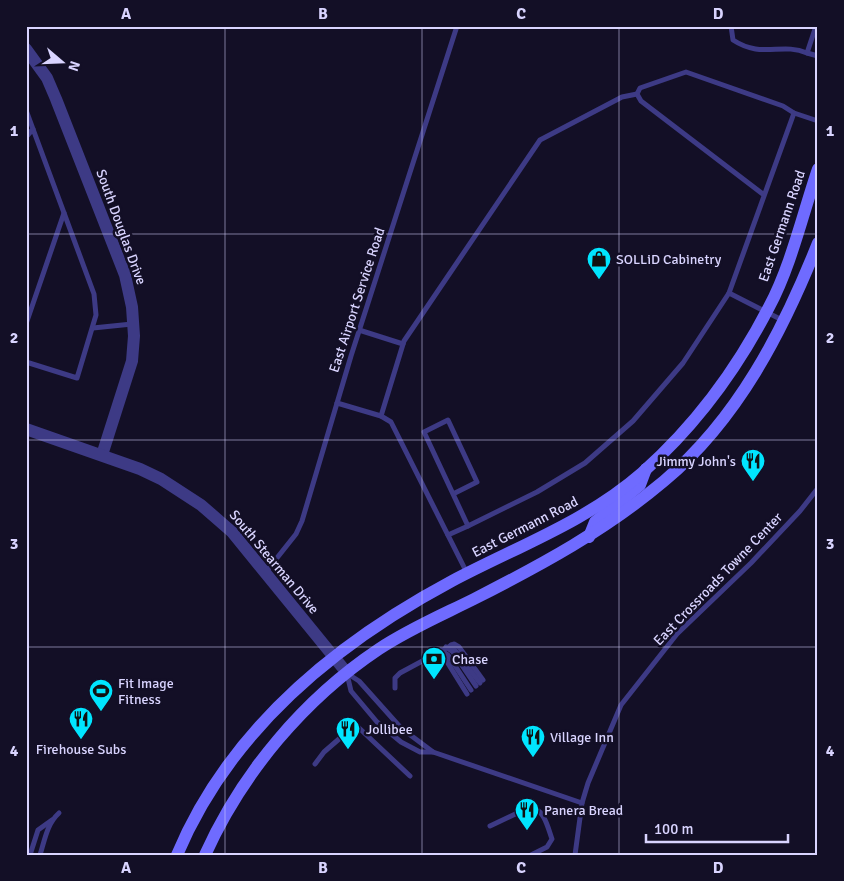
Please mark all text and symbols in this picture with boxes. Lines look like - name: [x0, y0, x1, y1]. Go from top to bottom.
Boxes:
- text: A: [121, 4, 132, 24]
- text: B: [318, 4, 328, 24]
- text: C: [516, 4, 526, 24]
- text: D: [713, 4, 724, 24]
- north arrow: [38, 38, 88, 88]
- text: N: [64, 59, 83, 73]
- text: 1: [10, 121, 19, 141]
- text: 1: [826, 121, 835, 141]
- street label: South Douglas Drive: [92, 167, 150, 287]
- street label: East Germann Road: [755, 168, 809, 284]
- street label: East Airport Service Road: [325, 225, 389, 375]
- shop icon: SOLLiD Cabinetry: [586, 246, 612, 280]
- place label: SOLLiD Cabinetry: [616, 251, 722, 268]
- text: 2: [10, 328, 18, 348]
- text: 2: [826, 328, 834, 348]
- restaurant icon: Jimmy John's: [740, 448, 766, 482]
- place label: Jimmy John's: [656, 453, 736, 470]
- street label: East Germann Road: [469, 493, 581, 561]
- street label: South Stearman Drive: [226, 507, 322, 617]
- street label: East Crossroads Towne Center: [650, 508, 787, 649]
- text: 3: [10, 534, 18, 554]
- text: 3: [826, 534, 834, 554]
- bank icon: Chase: [421, 646, 447, 680]
- place label: Chase: [452, 651, 488, 668]
- place label: Fit Image Fitness: [118, 675, 174, 708]
- sports icon: Fit Image Fitness: [88, 678, 114, 712]
- restaurant icon: Firehouse Subs: [68, 706, 94, 740]
- restaurant icon: Jollibee: [335, 716, 361, 750]
- place label: Jollibee: [366, 721, 413, 738]
- restaurant icon: Village Inn: [520, 724, 546, 758]
- place label: Village Inn: [550, 729, 614, 746]
- text: 4: [10, 741, 19, 761]
- place label: Firehouse Subs: [36, 741, 126, 758]
- text: 4: [826, 741, 835, 761]
- restaurant icon: Panera Bread: [514, 797, 540, 831]
- place label: Panera Bread: [544, 802, 623, 819]
- scale bar: [646, 811, 789, 843]
- text: 100 m: [654, 820, 694, 838]
- text: A: [121, 858, 132, 878]
- text: B: [318, 858, 328, 878]
- text: C: [516, 858, 526, 878]
- text: D: [713, 858, 724, 878]

